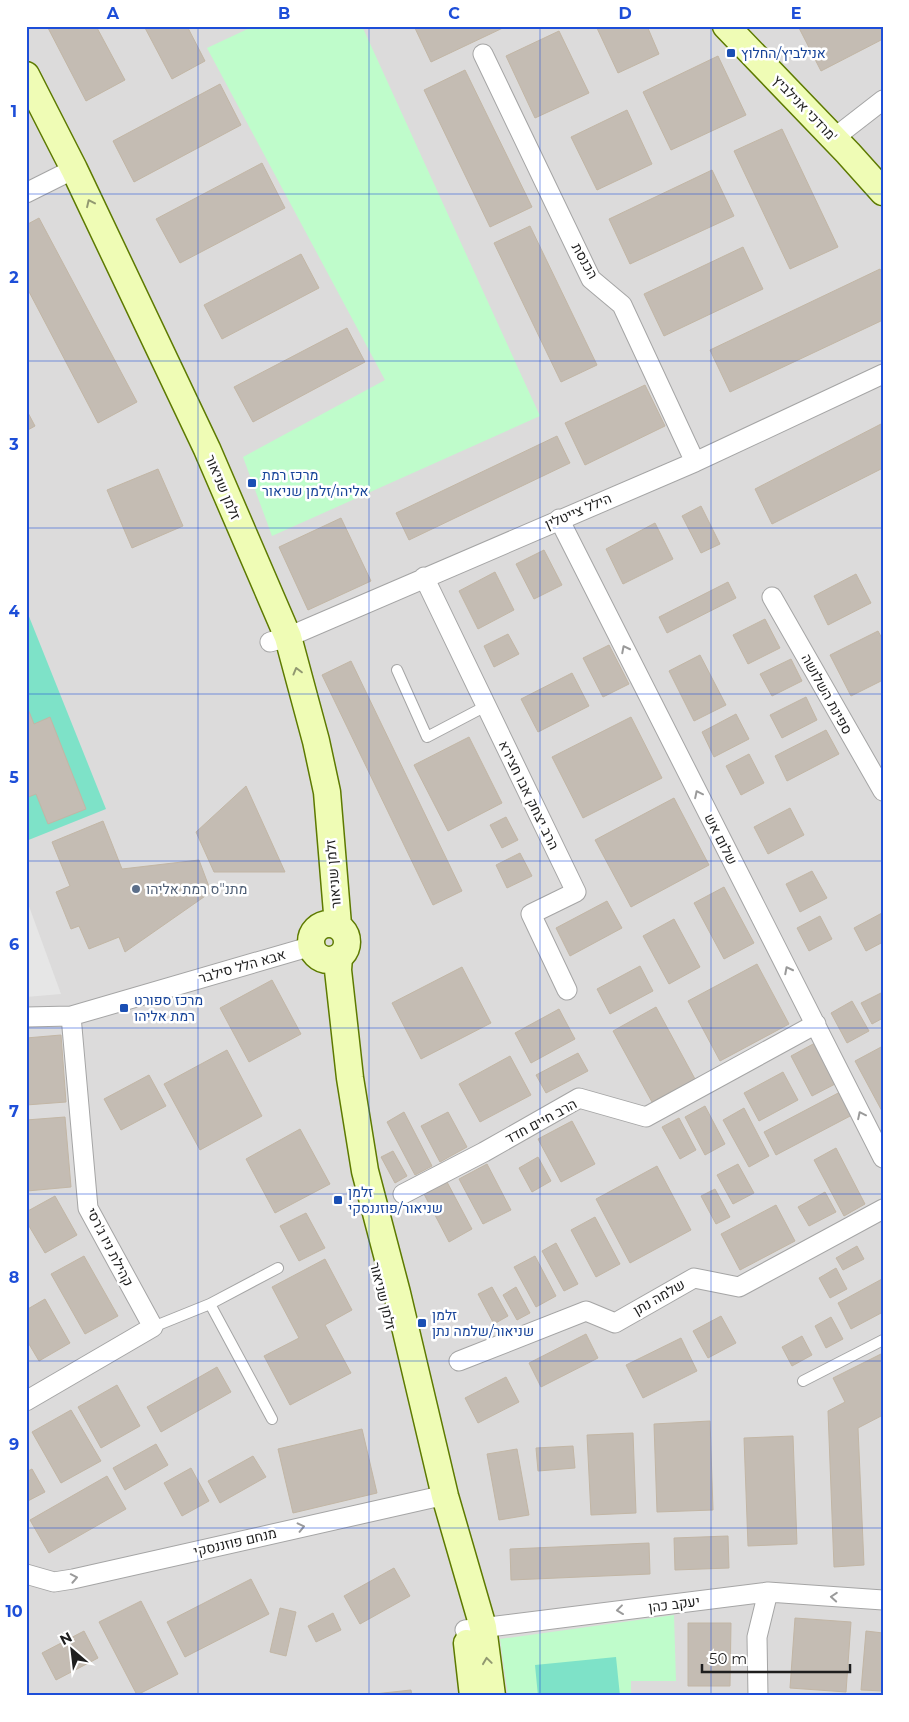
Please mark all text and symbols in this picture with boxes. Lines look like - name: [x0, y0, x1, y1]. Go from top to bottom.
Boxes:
- text: A: [106, 4, 120, 23]
- text: B: [278, 4, 290, 23]
- text: C: [448, 4, 460, 23]
- text: D: [618, 4, 632, 23]
- text: E: [791, 4, 801, 23]
- place label: אנילביץ/החלוץ: [741, 44, 826, 62]
- marker: אנילביץ/החלוץ: [725, 47, 737, 59]
- street label: מרדכי אנילביץ': [769, 71, 841, 145]
- text: 1: [11, 102, 17, 121]
- one-way arrow: [86, 199, 96, 208]
- street label: הכנסת: [568, 240, 602, 282]
- text: 2: [9, 268, 19, 287]
- text: 3: [8, 435, 19, 454]
- street label: זלמן שניאור: [201, 452, 245, 522]
- place label: מרכז רמת אליהו/זלמן שניאור: [262, 466, 369, 500]
- marker: מרכז רמת אליהו/זלמן שניאור: [246, 477, 258, 489]
- street label: הילל צייטלין: [542, 489, 614, 533]
- text: 4: [8, 602, 20, 621]
- one-way arrow: [621, 645, 631, 654]
- street label: ספינת השלושה: [797, 651, 857, 737]
- one-way arrow: [292, 667, 303, 675]
- street label: הרב יצחק אבו חצירא: [495, 737, 563, 853]
- text: 5: [9, 768, 19, 787]
- one-way arrow: [694, 790, 704, 799]
- street label: שלום אש: [700, 810, 742, 868]
- street label: זלמן שניאור: [321, 839, 345, 909]
- place label: מתנ"ס רמת אליהו: [146, 880, 247, 898]
- marker: מתנ"ס רמת אליהו: [130, 883, 142, 895]
- text: 6: [9, 935, 19, 954]
- street label: אבא הלל סילבר: [196, 945, 288, 987]
- one-way arrow: [784, 966, 794, 975]
- place label: מרכז ספורט רמת אליהו: [134, 991, 203, 1025]
- marker: מרכז ספורט רמת אליהו: [118, 1002, 130, 1014]
- street label: הרב חיים חדד: [502, 1095, 580, 1147]
- text: 7: [9, 1102, 19, 1121]
- one-way arrow: [857, 1111, 867, 1120]
- place label: זלמן שניאור/פוזננסקי: [348, 1183, 443, 1217]
- marker: זלמן שניאור/פוזננסקי: [332, 1194, 344, 1206]
- street label: קהילת ניו ג'רסי: [82, 1205, 138, 1289]
- street label: זלמן שניאור: [366, 1260, 400, 1332]
- text: 8: [9, 1268, 19, 1287]
- street label: שלמה נתן: [630, 1275, 688, 1319]
- place label: זלמן שניאור/שלמה נתן: [432, 1306, 534, 1340]
- marker: זלמן שניאור/שלמה נתן: [416, 1317, 428, 1329]
- text: 9: [9, 1435, 19, 1454]
- one-way arrow: [296, 1523, 305, 1533]
- street label: מנחם פוזננסקי: [192, 1524, 278, 1560]
- one-way arrow: [69, 1574, 78, 1584]
- one-way arrow: [830, 1591, 838, 1602]
- street label: יעקב כהן: [647, 1592, 701, 1616]
- text: 10: [5, 1602, 23, 1621]
- one-way arrow: [616, 1604, 624, 1615]
- north arrow: [48, 1624, 98, 1674]
- text: N: [57, 1628, 75, 1649]
- scale bar: [702, 1642, 849, 1674]
- text: 50 m: [709, 1649, 747, 1668]
- one-way arrow: [482, 1657, 493, 1665]

